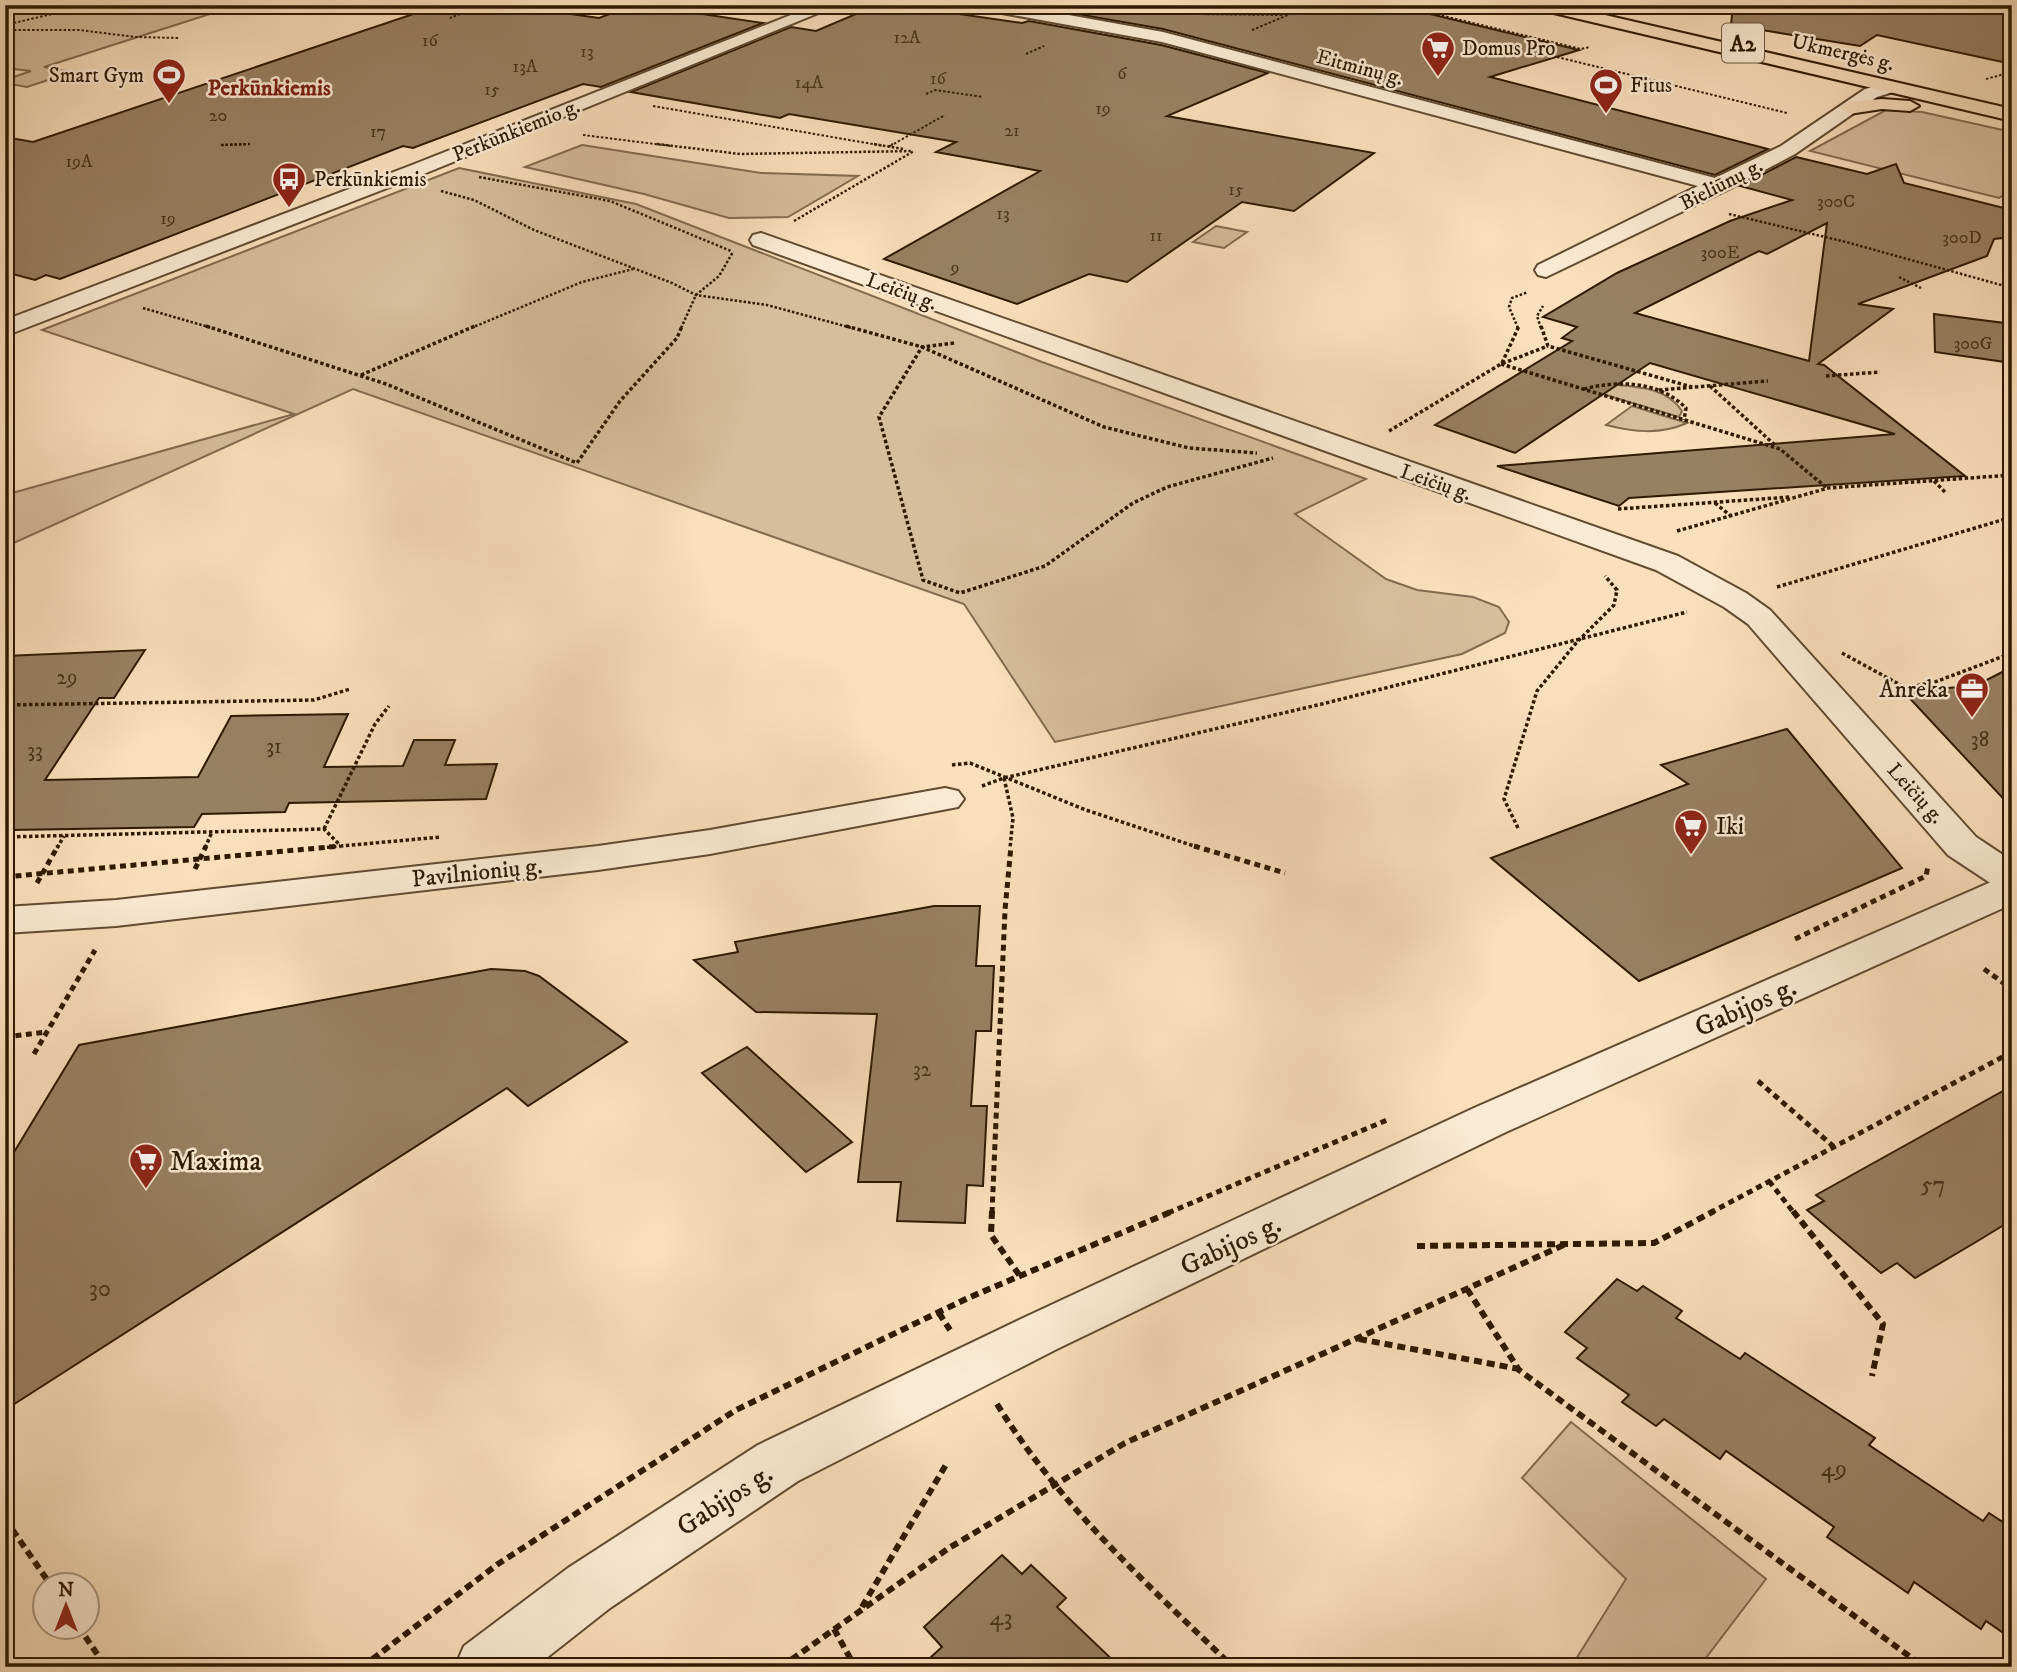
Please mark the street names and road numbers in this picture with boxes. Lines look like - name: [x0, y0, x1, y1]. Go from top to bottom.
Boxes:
- road number: A2: [1722, 24, 1764, 62]
- street label: Ukmergės g.: [1789, 29, 1897, 77]
- street label: Eitminų g.: [1313, 44, 1406, 92]
- street label: Perkūnkiemio g.: [449, 94, 584, 168]
- street label: Bieliūnų g.: [1676, 153, 1767, 217]
- street label: Leičių g.: [863, 267, 941, 317]
- street label: Leičių g.: [1397, 459, 1475, 507]
- street label: Leičių g.: [1881, 758, 1950, 830]
- street label: Pavilnionių g.: [410, 851, 544, 895]
- street label: Gabijos g.: [1689, 969, 1802, 1045]
- street label: Gabijos g.: [1174, 1207, 1287, 1284]
- street label: Gabijos g.: [670, 1456, 780, 1544]

